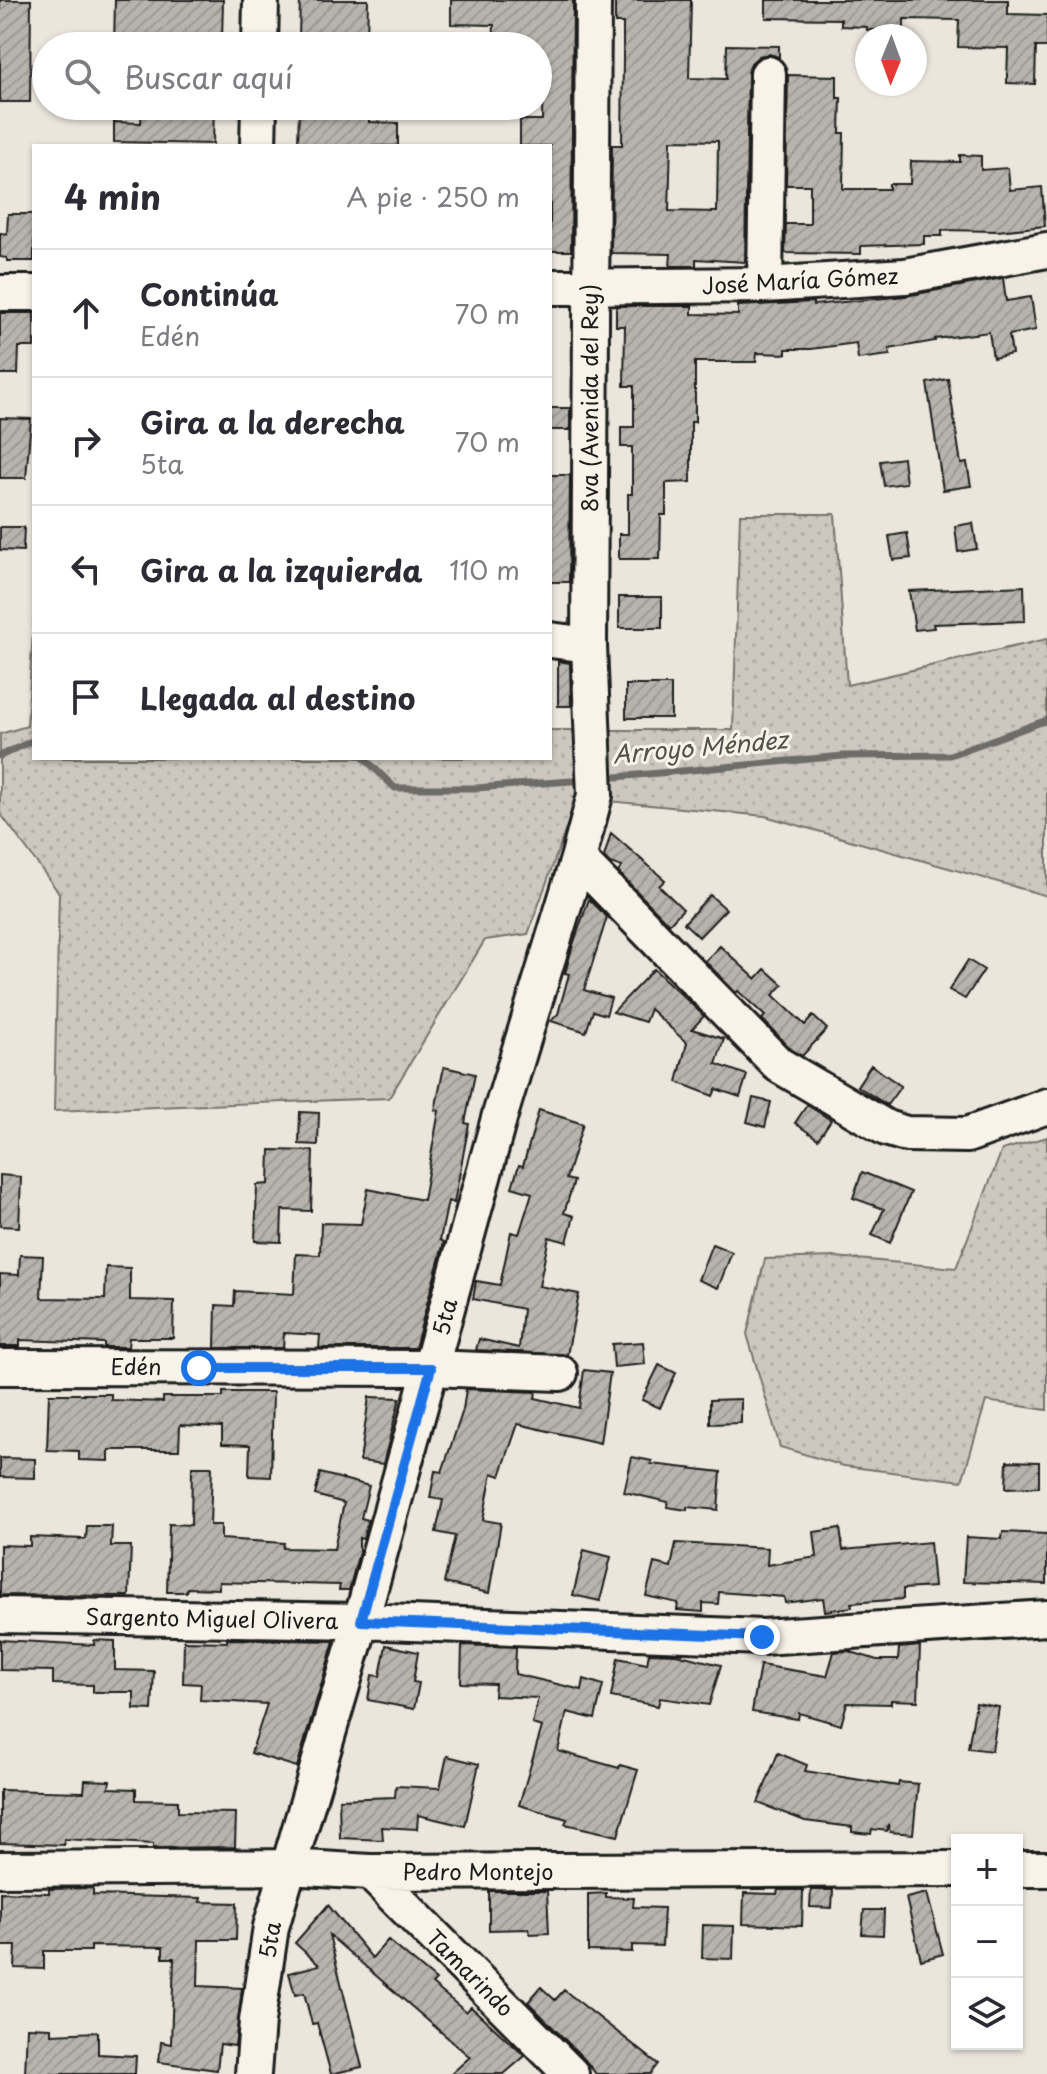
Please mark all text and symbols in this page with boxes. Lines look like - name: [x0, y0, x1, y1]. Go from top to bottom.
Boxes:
- north arrow: [855, 24, 927, 96]
- search box: [32, 32, 552, 120]
- icon: search: [60, 54, 104, 98]
- text: Buscar aquí: [124, 54, 293, 99]
- text: 4 min: [64, 170, 161, 222]
- text: A pie · 250 m: [346, 177, 520, 216]
- street label: José María Gómez: [701, 258, 899, 301]
- text: Continúa: [140, 271, 279, 316]
- street label: 8va (Avenida del Rey): [572, 284, 605, 512]
- icon: ahead: [64, 291, 108, 335]
- text: 70 m: [455, 294, 520, 333]
- text: Edén: [140, 316, 200, 355]
- text: Gira a la derecha: [140, 399, 405, 444]
- icon: right: [64, 419, 108, 463]
- text: 70 m: [455, 422, 520, 461]
- text: 5ta: [140, 444, 184, 483]
- icon: left: [64, 547, 108, 591]
- text: Gira a la izquierda: [140, 547, 423, 592]
- text: 110 m: [449, 550, 520, 589]
- icon: arrive: [64, 675, 108, 719]
- text: Llegada al destino: [140, 675, 415, 720]
- water label: Arroyo Méndez: [611, 720, 791, 772]
- street label: 5ta: [423, 1294, 464, 1339]
- street label: Edén: [111, 1349, 161, 1382]
- route start: [181, 1350, 217, 1386]
- street label: Sargento Miguel Olivera: [85, 1599, 339, 1636]
- route end: [744, 1619, 780, 1655]
- map controls: [951, 1834, 1023, 2050]
- button: +: [951, 1834, 1023, 1906]
- street label: Pedro Montejo: [403, 1854, 553, 1887]
- button: −: [951, 1906, 1023, 1978]
- street label: 5ta: [249, 1919, 288, 1961]
- street label: Tamarindo: [420, 1921, 522, 2023]
- button: layers: [951, 1978, 1023, 2050]

